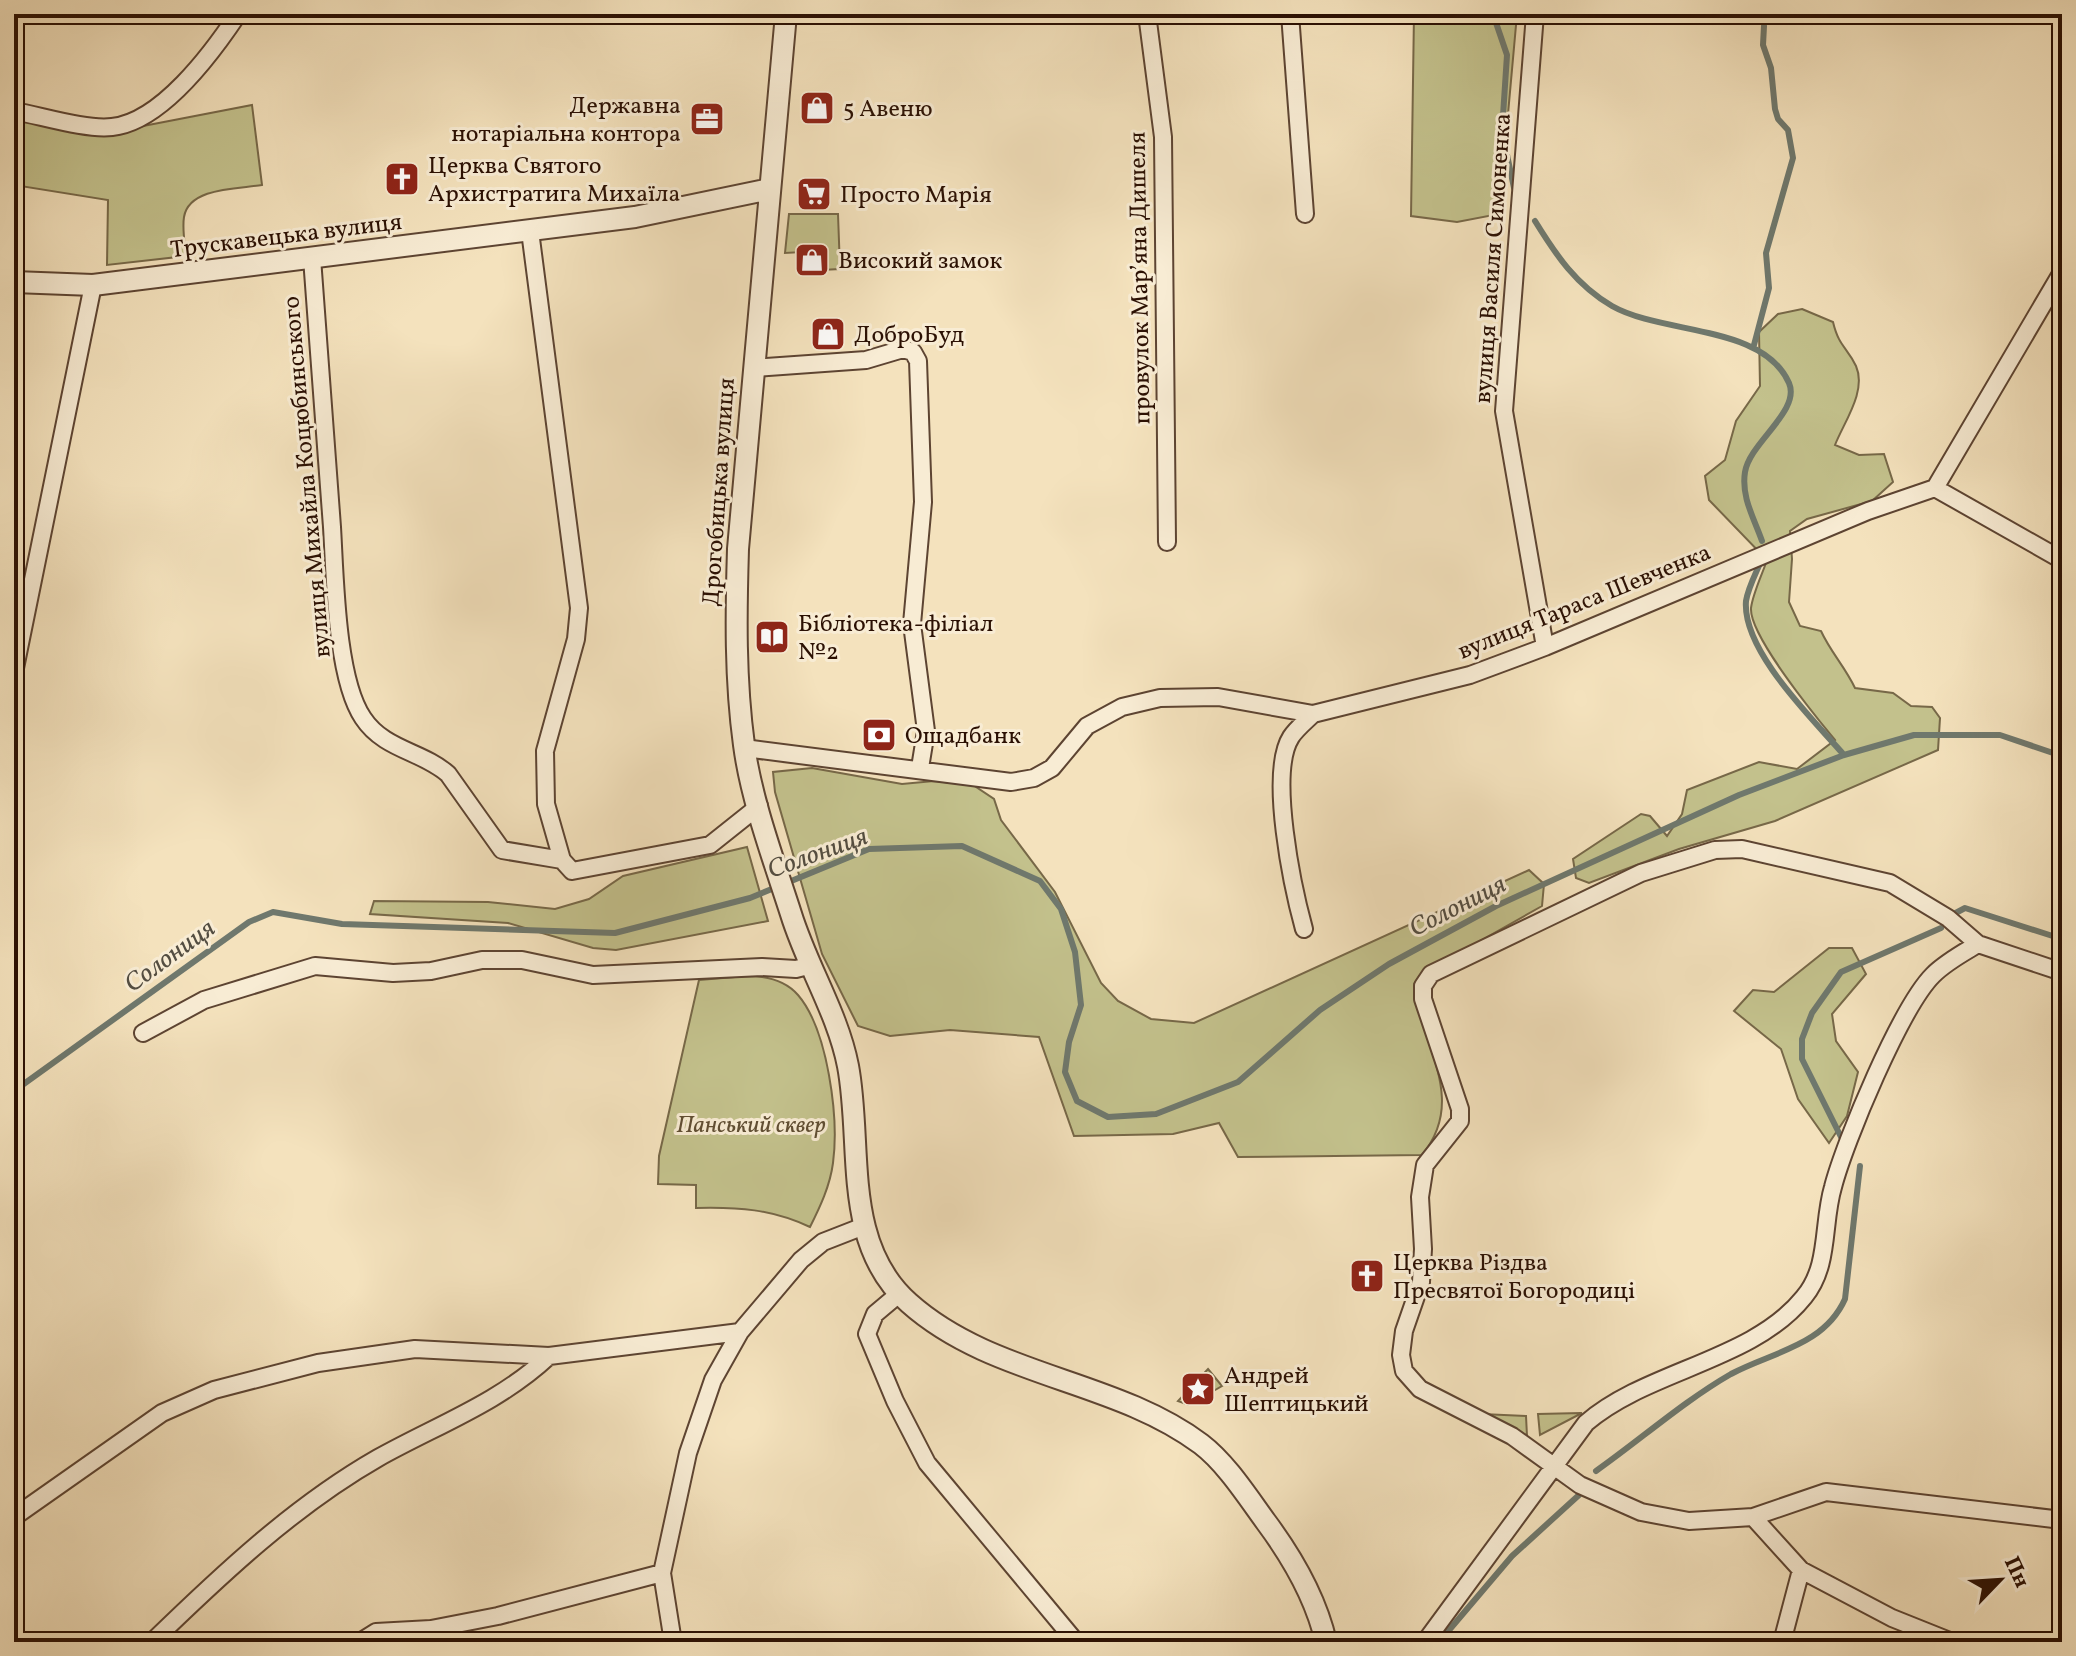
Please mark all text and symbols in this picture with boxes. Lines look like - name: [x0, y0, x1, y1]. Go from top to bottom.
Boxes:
- shop icon: 5 Авеню: [798, 89, 836, 127]
- place label: Державна нотаріальна контора: [451, 90, 681, 152]
- place label: 5 Авеню: [843, 93, 933, 127]
- office icon: Державна нотаріальна контора: [688, 100, 726, 138]
- street label: вулиця Василя Симоненка: [1467, 112, 1521, 404]
- street label: провулок Марʼяна Дишеля: [1121, 131, 1161, 425]
- place label: Церква Святого Архистратига Михаїла: [428, 150, 680, 212]
- church icon: Церква Святого Архистратига Михаїла: [383, 160, 421, 198]
- supermarket icon: Просто Марія: [795, 175, 833, 213]
- place label: Просто Марія: [840, 179, 992, 213]
- street label: Трускавецька вулиця: [169, 206, 404, 268]
- shop icon: Високий замок: [793, 241, 831, 279]
- place label: Високий замок: [838, 245, 1002, 279]
- street label: вулиця Михайла Коцюбинського: [275, 295, 341, 659]
- shop icon: ДоброБуд: [809, 315, 847, 353]
- place label: ДоброБуд: [854, 319, 964, 353]
- street label: Дрогобицька вулиця: [695, 377, 745, 607]
- street label: вулиця Тараса Шевченка: [1453, 536, 1716, 669]
- place label: Бібліотека-філіал №2: [798, 608, 993, 670]
- library icon: Бібліотека-філіал №2: [753, 618, 791, 656]
- bank icon: Ощадбанк: [860, 716, 898, 754]
- place label: Ощадбанк: [905, 720, 1021, 754]
- water label: Солониця: [762, 819, 873, 889]
- water label: Солониця: [1403, 867, 1513, 947]
- water label: Солониця: [117, 911, 223, 1002]
- park label: Панський сквер: [677, 1109, 825, 1143]
- place label: Церква Різдва Пресвятої Богородиці: [1393, 1247, 1635, 1309]
- church icon: Церква Різдва Пресвятої Богородиці: [1348, 1257, 1386, 1295]
- place label: Андрей Шептицький: [1224, 1360, 1369, 1422]
- place icon: Андрей Шептицький: [1179, 1370, 1217, 1408]
- north arrow: [1960, 1540, 2040, 1620]
- text: Пн: [1995, 1552, 2037, 1593]

